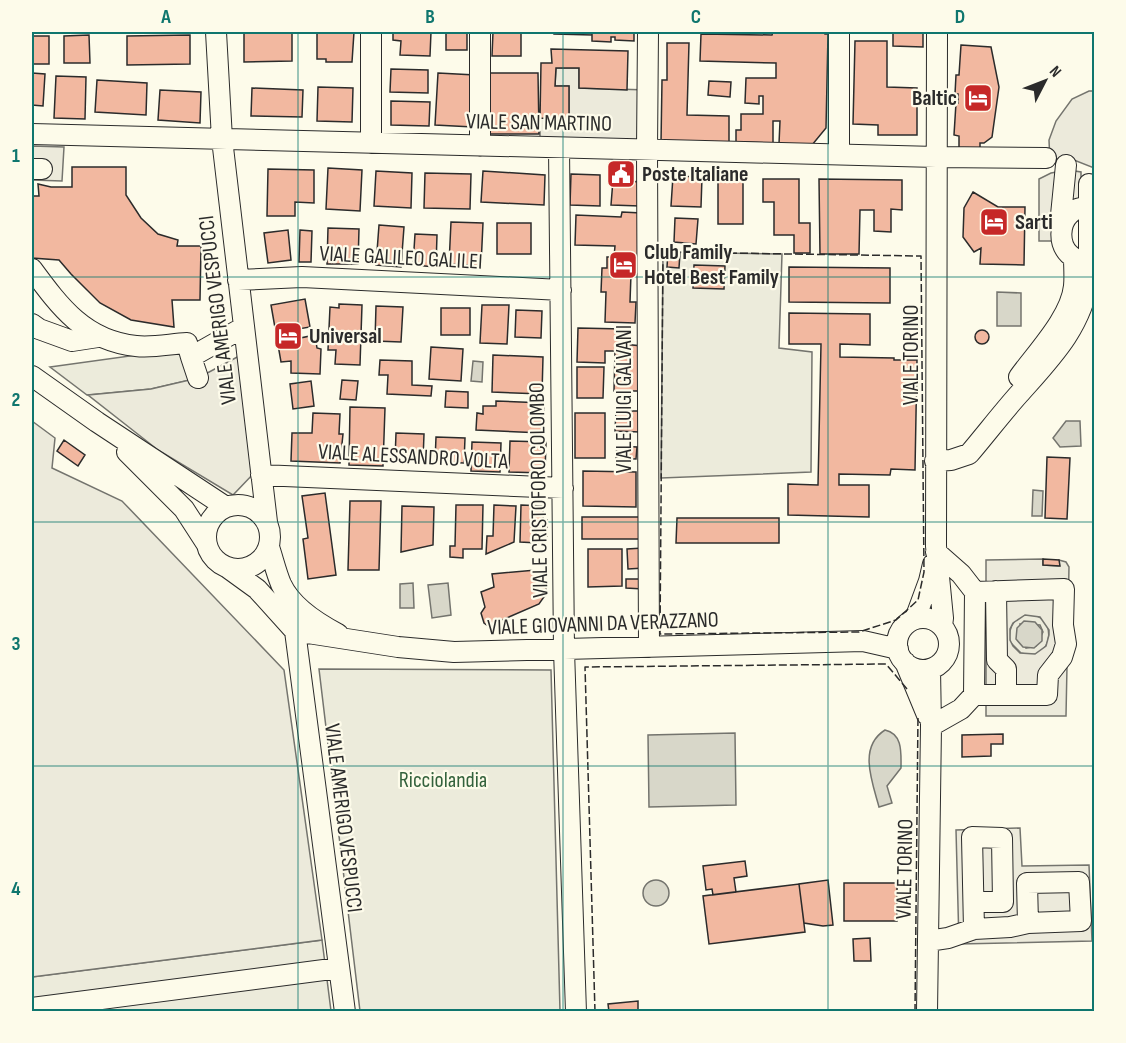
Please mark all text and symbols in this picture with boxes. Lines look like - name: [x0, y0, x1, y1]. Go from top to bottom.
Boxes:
- text: A: [160, 5, 171, 29]
- text: B: [425, 5, 435, 29]
- text: C: [691, 5, 701, 29]
- text: D: [955, 5, 965, 29]
- north arrow: [1015, 51, 1075, 111]
- text: N: [1045, 62, 1065, 81]
- hotel icon: Baltic: [962, 82, 994, 114]
- place label: Baltic: [912, 85, 957, 112]
- street label: VIALE SAN MARTINO: [466, 108, 612, 138]
- text: 1: [12, 144, 20, 168]
- public building icon: Poste Italiane: [605, 158, 637, 190]
- place label: Poste Italiane: [642, 161, 749, 188]
- hotel icon: Sarti: [978, 206, 1010, 238]
- place label: Sarti: [1015, 209, 1053, 236]
- street label: VIALE AMERIGO VESPUCCI: [193, 214, 243, 406]
- place label: Club Family Hotel Best Family: [644, 239, 779, 291]
- street label: VIALE GALILEO GALILEI: [319, 240, 483, 276]
- hotel icon: Club Family Hotel Best Family: [607, 249, 639, 281]
- street label: VIALE TORINO: [898, 305, 925, 405]
- hotel icon: Universal: [272, 320, 304, 352]
- place label: Universal: [309, 323, 382, 350]
- street label: VIALE LUIGI GALVANI: [611, 325, 638, 473]
- street label: VIALE CRISTOFORO COLOMBO: [524, 382, 554, 598]
- text: 2: [12, 388, 20, 412]
- street label: VIALE ALESSANDRO VOLTA: [317, 439, 509, 475]
- street label: VIALE GIOVANNI DA VERAZZANO: [487, 606, 719, 642]
- text: 3: [12, 632, 21, 656]
- street label: VIALE AMERIGO VESPUCCI: [318, 722, 368, 914]
- park label: Ricciolandia: [399, 767, 487, 794]
- street label: VIALE TORINO: [891, 818, 919, 920]
- text: 4: [11, 877, 21, 901]

